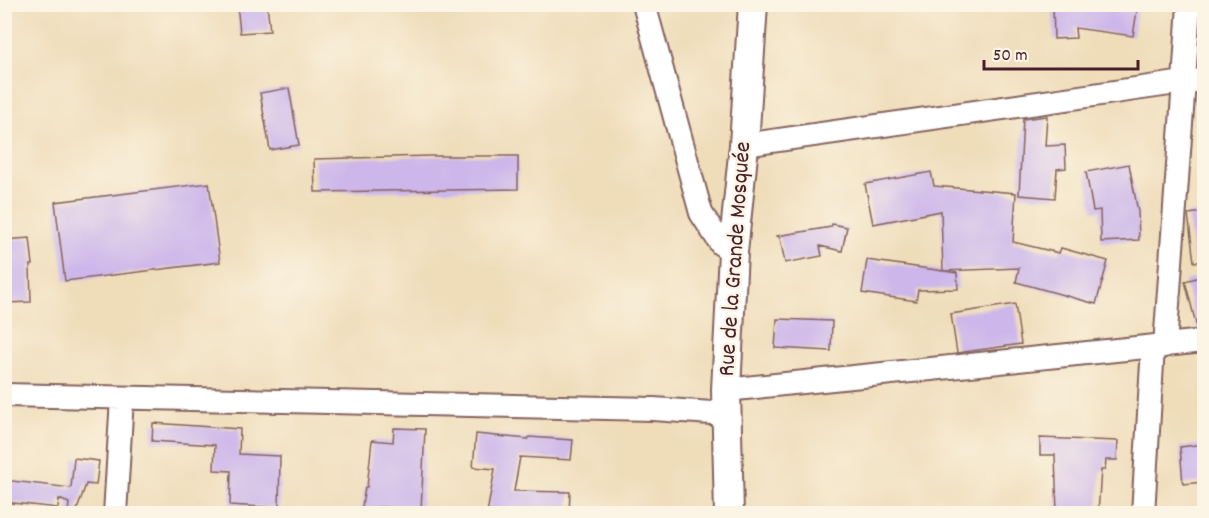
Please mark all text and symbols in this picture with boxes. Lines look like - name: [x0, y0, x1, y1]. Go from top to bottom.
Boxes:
- scale bar: [984, 33, 1138, 71]
- text: 50 m: [993, 44, 1028, 69]
- street label: Rue de la Grande Mosquée: [711, 140, 761, 378]

